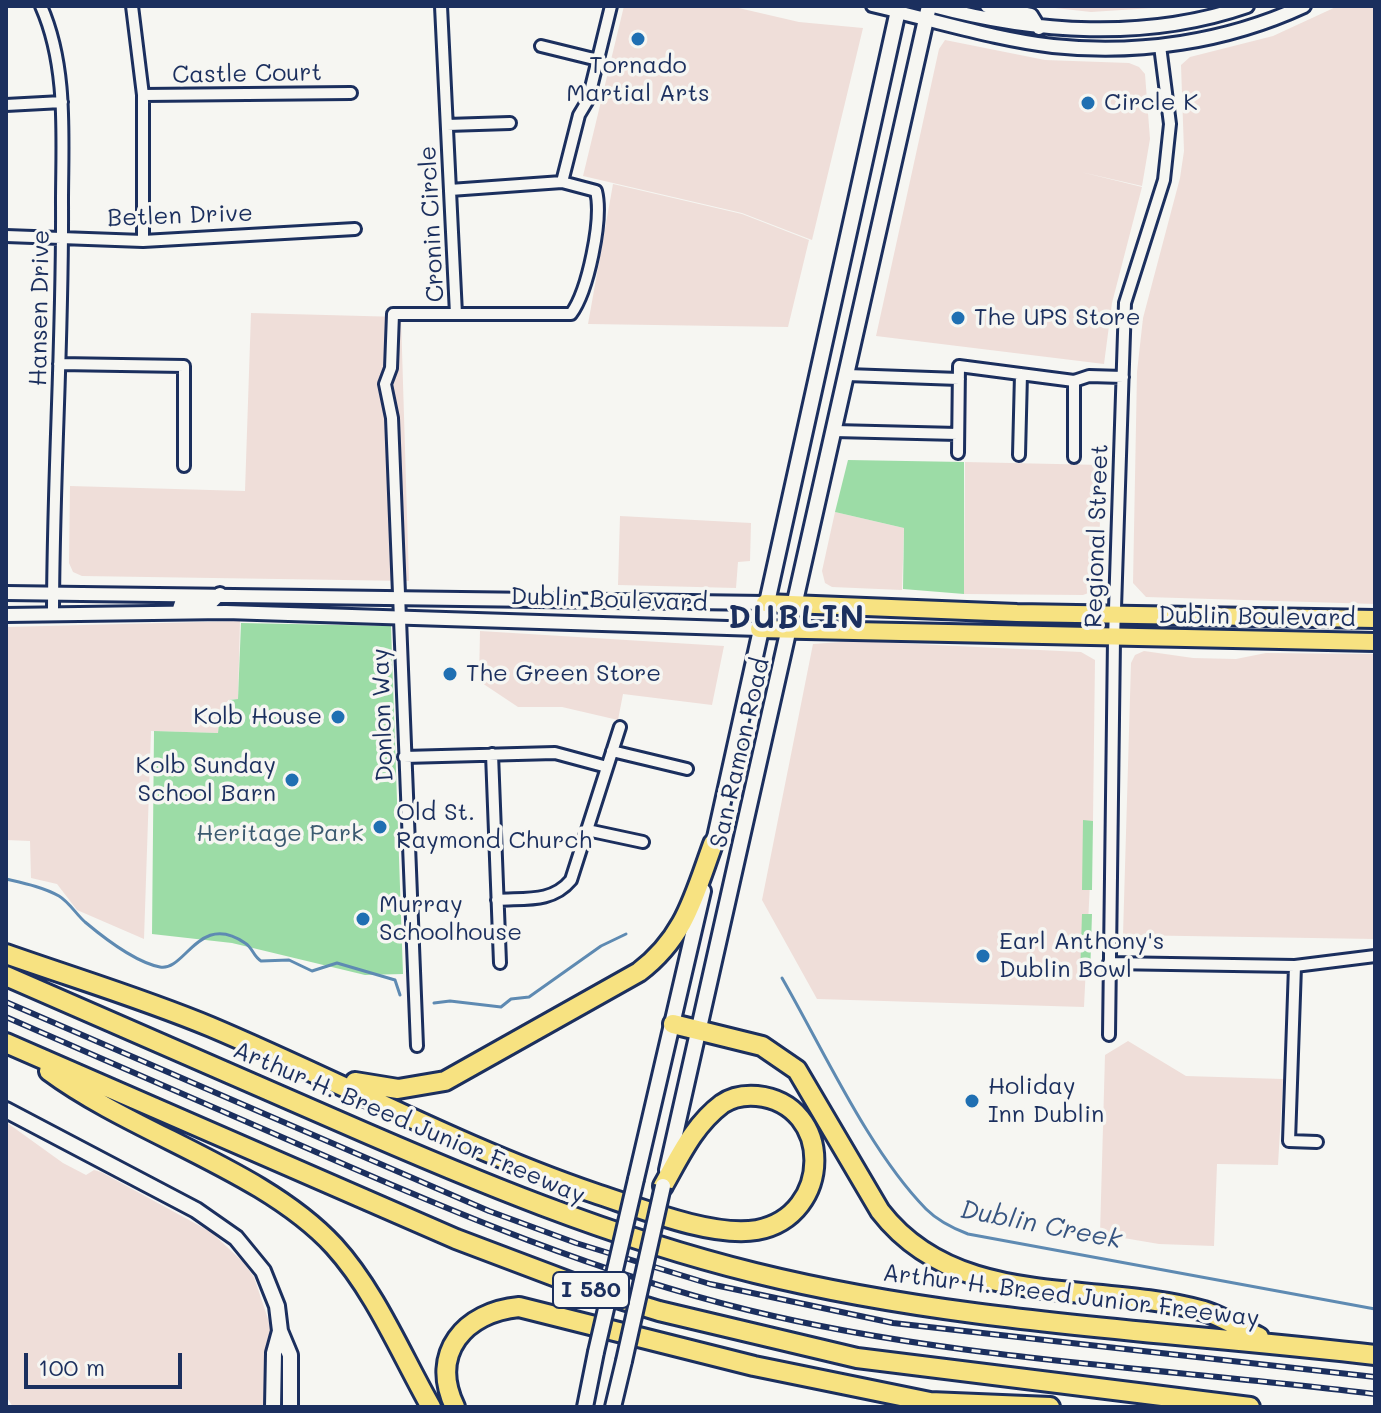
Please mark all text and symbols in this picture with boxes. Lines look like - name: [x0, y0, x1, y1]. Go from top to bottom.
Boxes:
- marker: Tornado Martial Arts: [629, 30, 647, 48]
- place label: Tornado Martial Arts: [566, 52, 710, 108]
- street label: Castle Court: [172, 58, 322, 90]
- place label: Circle K: [1104, 89, 1198, 117]
- marker: Circle K: [1079, 94, 1097, 112]
- street label: Cronin Circle: [414, 145, 450, 303]
- street label: Betlen Drive: [107, 199, 253, 233]
- street label: Hansen Drive: [24, 230, 56, 386]
- place label: The UPS Store: [974, 304, 1141, 332]
- marker: The UPS Store: [949, 309, 967, 327]
- street label: Regional Street: [1079, 444, 1115, 628]
- street label: Dublin Boulevard: [510, 582, 708, 618]
- district label: DUBLIN: [728, 599, 866, 637]
- street label: Dublin Boulevard: [1158, 601, 1356, 633]
- street label: Donlon Way: [366, 648, 400, 782]
- street label: San Ramon Road: [704, 655, 776, 851]
- place label: The Green Store: [466, 660, 661, 688]
- marker: The Green Store: [441, 665, 459, 683]
- place label: Kolb House: [193, 703, 322, 731]
- marker: Kolb House: [329, 708, 347, 726]
- place label: Kolb Sunday School Barn: [136, 752, 276, 808]
- marker: Kolb Sunday School Barn: [283, 771, 301, 789]
- place label: Old St. Raymond Church: [396, 799, 592, 855]
- marker: Old St. Raymond Church: [371, 818, 389, 836]
- park label: Heritage Park: [196, 820, 364, 848]
- place label: Murray Schoolhouse: [379, 891, 522, 947]
- marker: Murray Schoolhouse: [354, 910, 372, 928]
- place label: Earl Anthony's Dublin Bowl: [999, 928, 1164, 984]
- marker: Earl Anthony's Dublin Bowl: [974, 947, 992, 965]
- street label: Arthur H. Breed Junior Freeway: [229, 1036, 589, 1210]
- place label: Holiday Inn Dublin: [988, 1073, 1104, 1129]
- marker: Holiday Inn Dublin: [963, 1092, 981, 1110]
- water label: Dublin Creek: [958, 1194, 1124, 1256]
- street label: Arthur H. Breed Junior Freeway: [881, 1259, 1261, 1333]
- road number: I 580: [553, 1272, 629, 1308]
- scale bar: [28, 1337, 186, 1387]
- text: 100 m: [38, 1351, 105, 1382]

